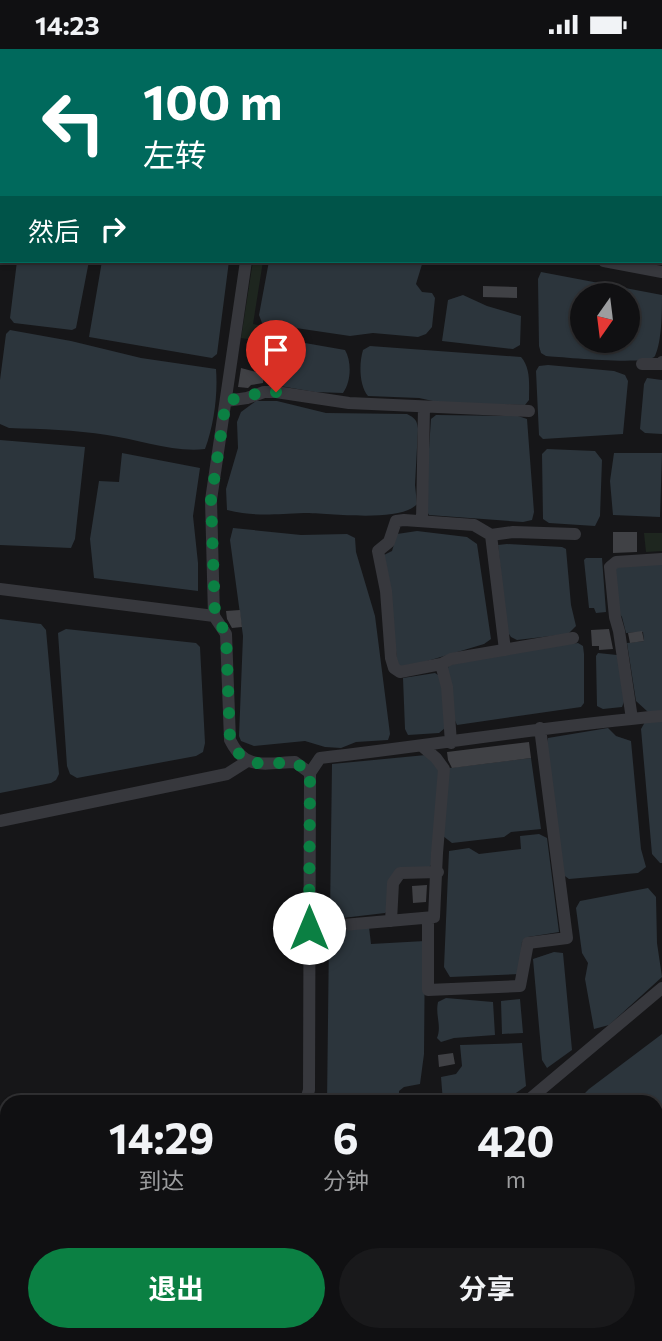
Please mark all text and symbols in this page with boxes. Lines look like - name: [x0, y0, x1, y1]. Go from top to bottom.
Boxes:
- text: 14:23: [35, 9, 100, 40]
- text: 100 m: [143, 70, 282, 130]
- icon: left: [28, 77, 119, 168]
- text: 左转: [143, 134, 207, 174]
- icon: right: [94, 210, 132, 248]
- text: 然后: [28, 215, 80, 246]
- north arrow: [570, 283, 640, 353]
- map controls: [570, 283, 640, 353]
- pin: [246, 320, 306, 392]
- icon: arrive: [257, 331, 295, 369]
- position arrow: [272, 891, 346, 965]
- text: 14:29: [109, 1111, 214, 1163]
- text: 6: [333, 1111, 359, 1163]
- text: 420: [477, 1114, 554, 1166]
- text: m: [506, 1165, 526, 1193]
- text: 到达: [138, 1166, 184, 1194]
- text: 分钟: [323, 1166, 369, 1194]
- button: 退出: [28, 1248, 325, 1328]
- button: 分享: [339, 1248, 635, 1328]

